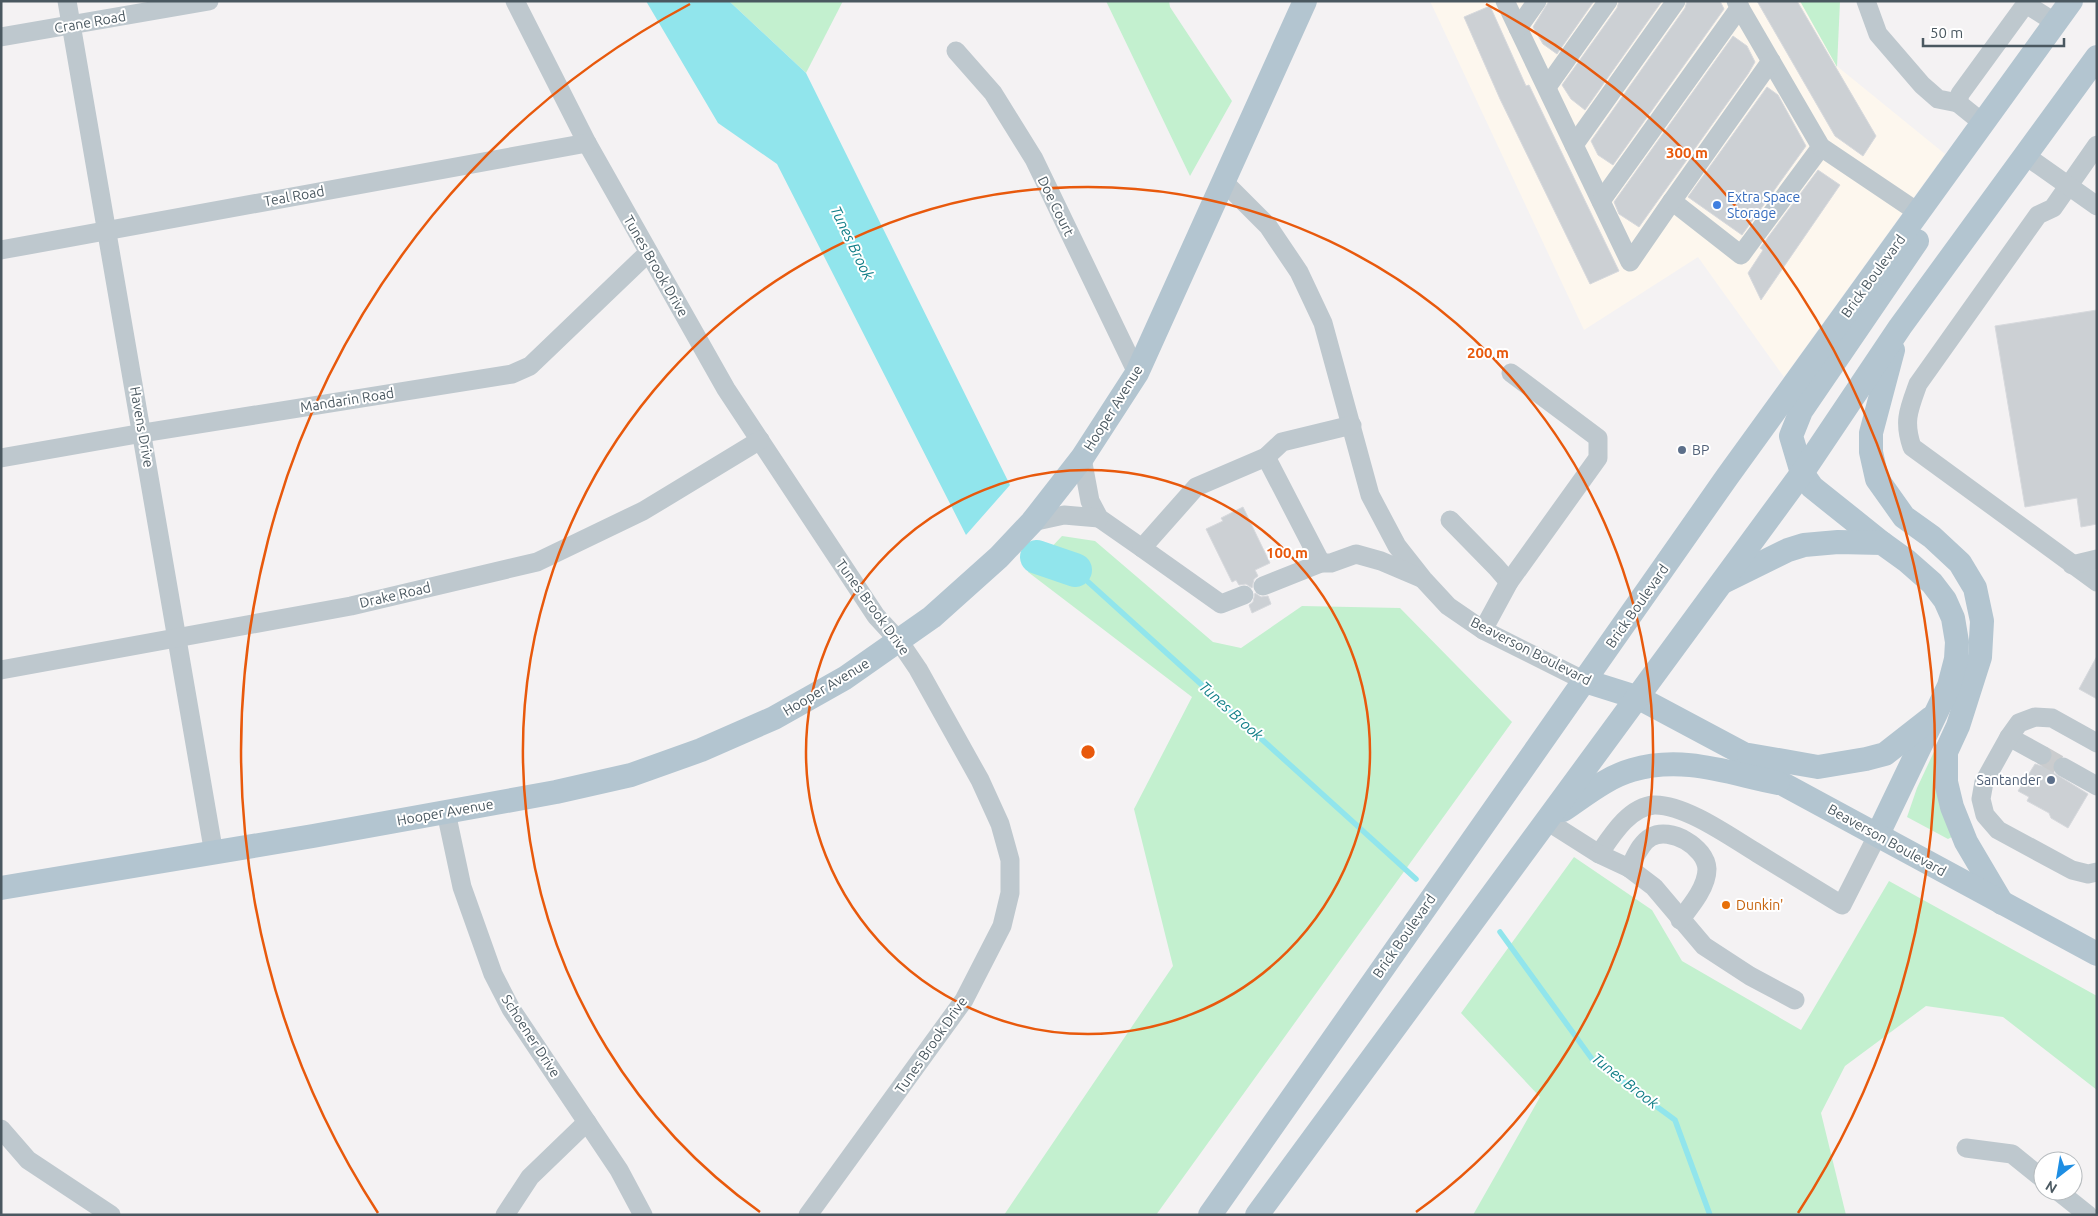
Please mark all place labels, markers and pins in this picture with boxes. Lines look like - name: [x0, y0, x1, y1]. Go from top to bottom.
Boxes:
- place label: Extra Space Storage: [1727, 189, 1800, 221]
- marker: Extra Space Storage: [1711, 199, 1723, 211]
- place label: BP: [1692, 442, 1709, 458]
- marker: BP: [1676, 444, 1688, 456]
- centre of rings: [1079, 743, 1097, 761]
- place label: Santander: [1977, 772, 2042, 788]
- marker: Santander: [2045, 774, 2057, 786]
- place label: Dunkin': [1736, 897, 1783, 913]
- marker: Dunkin': [1720, 899, 1732, 911]

